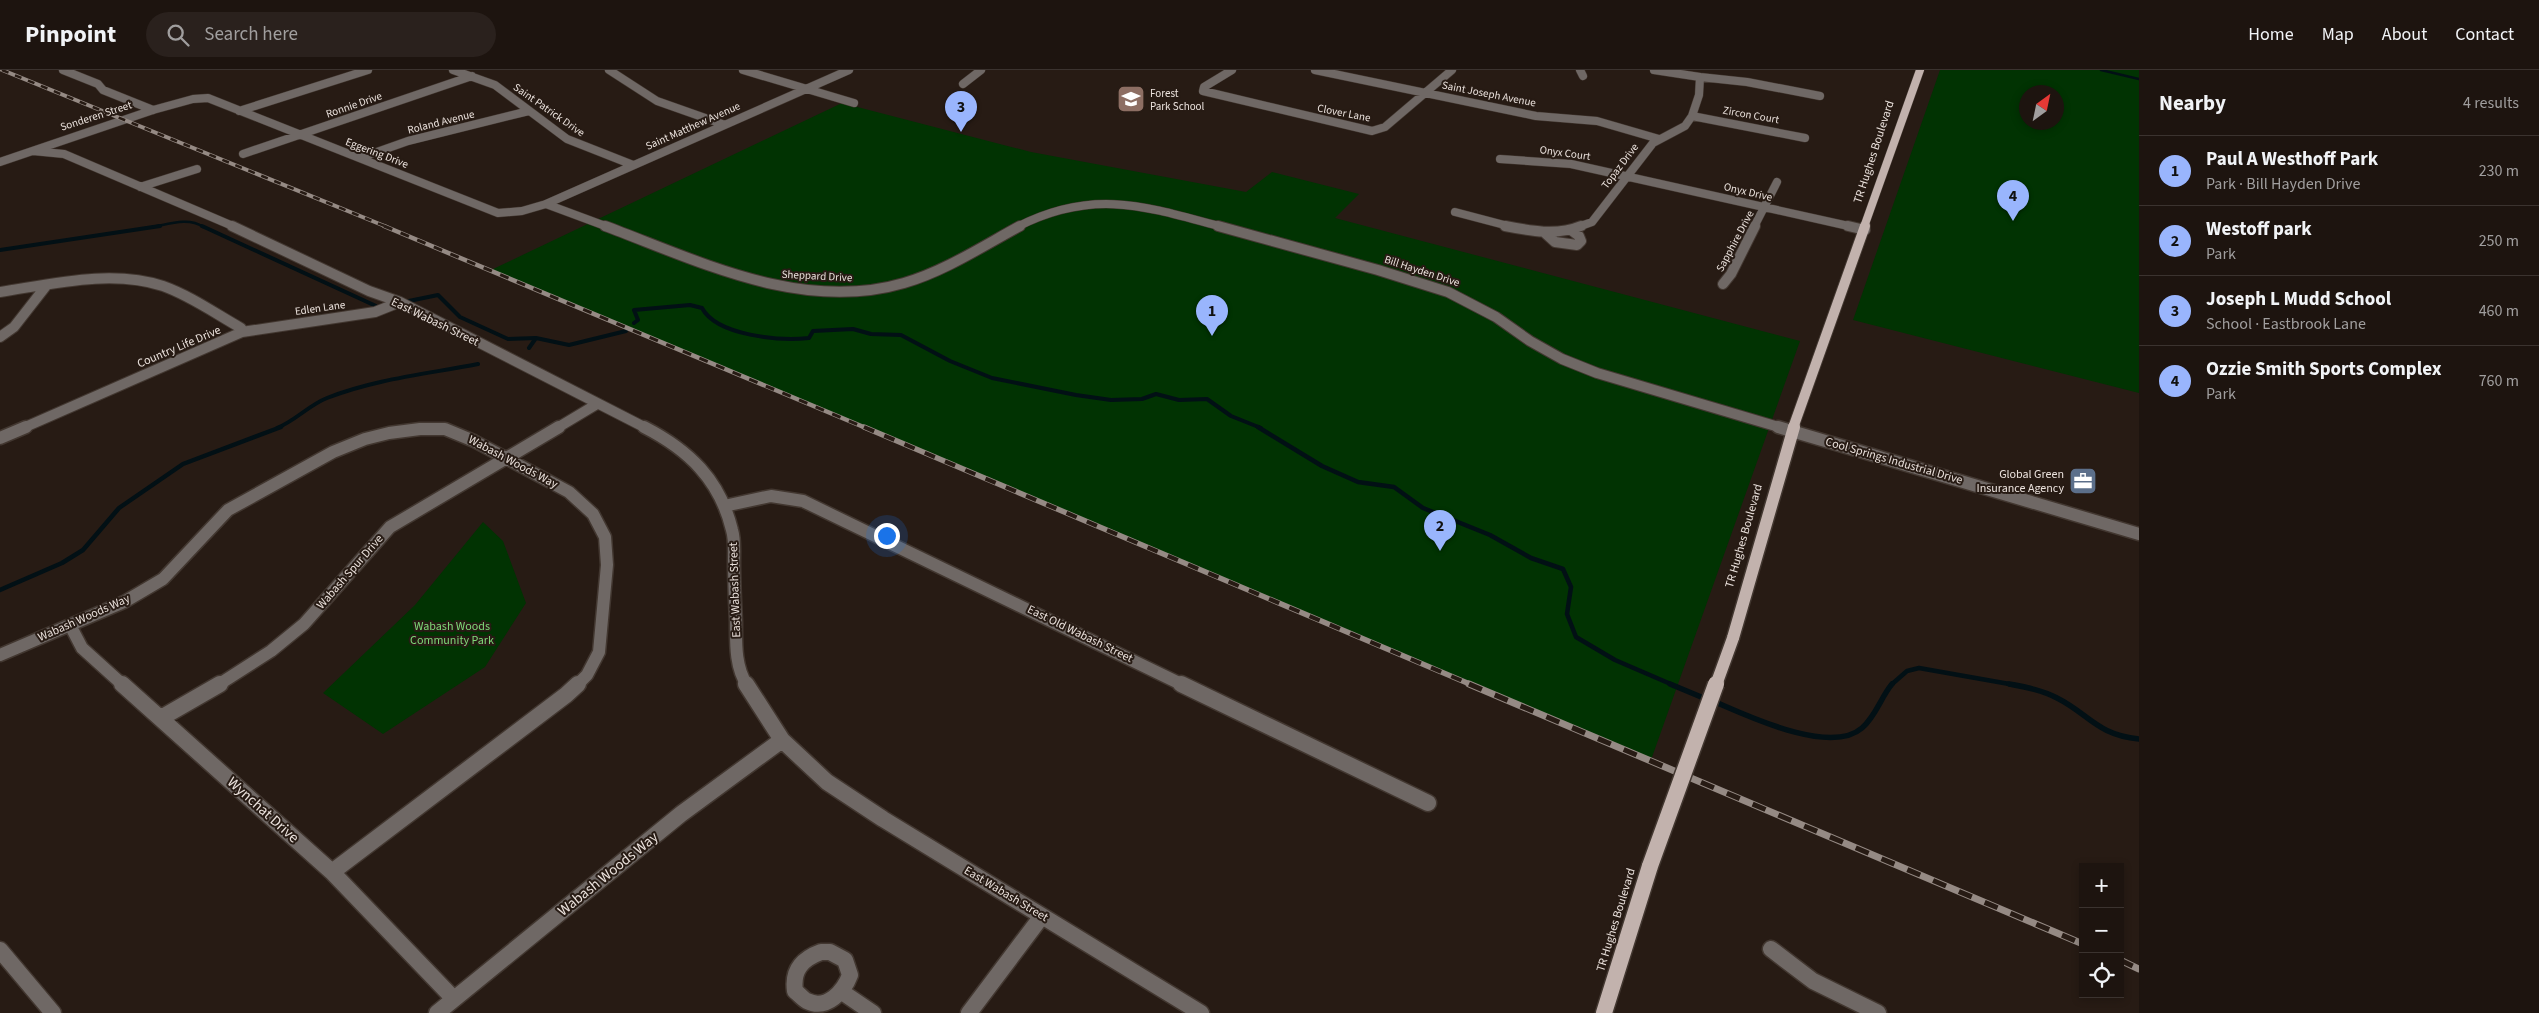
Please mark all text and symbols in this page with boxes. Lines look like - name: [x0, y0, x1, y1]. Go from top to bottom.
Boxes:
- search box: [146, 12, 496, 57]
- text: Pinpoint: [25, 17, 116, 52]
- icon: search: [164, 21, 192, 49]
- text: Search here: [204, 21, 298, 48]
- text: Home: [2248, 22, 2294, 47]
- text: Map: [2322, 22, 2354, 47]
- text: About: [2382, 22, 2427, 47]
- text: Contact: [2455, 22, 2514, 47]
- street label: Saint Joseph Avenue: [1441, 78, 1538, 111]
- street label: Saint Patrick Drive: [510, 80, 588, 141]
- school or university icon: Forest Park School: [1116, 84, 1146, 114]
- north arrow: [2019, 85, 2064, 130]
- place label: Forest Park School: [1150, 86, 1205, 114]
- street label: Ronnie Drive: [324, 88, 385, 122]
- text: Nearby: [2159, 88, 2226, 118]
- pin: 3: [945, 91, 977, 132]
- text: 4 results: [2463, 92, 2519, 114]
- street label: Sonderen Street: [58, 97, 134, 135]
- street label: Saint Matthew Avenue: [643, 98, 743, 154]
- street label: TR Hughes Boulevard: [1849, 98, 1899, 206]
- street label: Clover Lane: [1316, 100, 1372, 126]
- street label: Zircon Court: [1722, 103, 1781, 127]
- street label: Roland Avenue: [406, 106, 477, 138]
- street label: Eggering Drive: [343, 134, 411, 172]
- street label: Topaz Drive: [1598, 140, 1642, 192]
- street label: Onyx Court: [1539, 142, 1592, 164]
- text: Paul A Westhoff Park: [2206, 146, 2378, 173]
- text: 1: [2171, 160, 2179, 182]
- text: 230 m: [2479, 160, 2519, 182]
- text: Park · Bill Hayden Drive: [2206, 173, 2360, 195]
- street label: Onyx Drive: [1722, 179, 1774, 205]
- pin: 4: [1997, 180, 2029, 221]
- street label: Sapphire Drive: [1713, 207, 1758, 274]
- text: Westoff park: [2206, 216, 2312, 243]
- text: 2: [2171, 230, 2179, 252]
- text: 250 m: [2479, 230, 2519, 252]
- text: Park: [2206, 243, 2236, 265]
- street label: Bill Hayden Drive: [1382, 252, 1462, 290]
- street label: Sheppard Drive: [781, 267, 853, 285]
- text: Joseph L Mudd School: [2206, 286, 2391, 313]
- street label: East Wabash Street: [388, 293, 482, 351]
- pin: 1: [1196, 295, 1228, 336]
- street label: Edlen Lane: [294, 297, 347, 319]
- text: 3: [2171, 300, 2179, 322]
- text: 460 m: [2479, 300, 2519, 322]
- text: School · Eastbrook Lane: [2206, 313, 2366, 335]
- street label: Country Life Drive: [134, 322, 224, 372]
- text: Ozzie Smith Sports Complex: [2206, 356, 2441, 383]
- text: 4: [2171, 370, 2179, 392]
- text: 760 m: [2479, 370, 2519, 392]
- text: Park: [2206, 383, 2236, 405]
- street label: Wabash Woods Way: [465, 431, 561, 493]
- street label: Cool Springs Industrial Drive: [1823, 433, 1965, 489]
- place label: Global Green Insurance Agency: [1977, 466, 2064, 497]
- office icon: Global Green Insurance Agency: [2068, 466, 2098, 496]
- street label: TR Hughes Boulevard: [1721, 482, 1767, 590]
- pin: 2: [1424, 510, 1456, 551]
- your location: [874, 523, 900, 549]
- street label: Wabash Spur Drive: [313, 531, 387, 613]
- street label: East Wabash Street: [725, 542, 745, 638]
- street label: Wabash Woods Way: [35, 590, 133, 646]
- street label: East Old Wabash Street: [1024, 601, 1136, 667]
- park label: Wabash Woods Community Park: [410, 618, 494, 649]
- street label: Wynchat Drive: [223, 772, 303, 848]
- street label: Wabash Woods Way: [553, 827, 663, 921]
- street label: East Wabash Street: [961, 862, 1051, 926]
- map controls: [2079, 863, 2124, 998]
- button: +: [2079, 863, 2124, 908]
- street label: TR Hughes Boulevard: [1592, 866, 1640, 974]
- button: −: [2079, 908, 2124, 953]
- button: locate: [2079, 953, 2124, 998]

